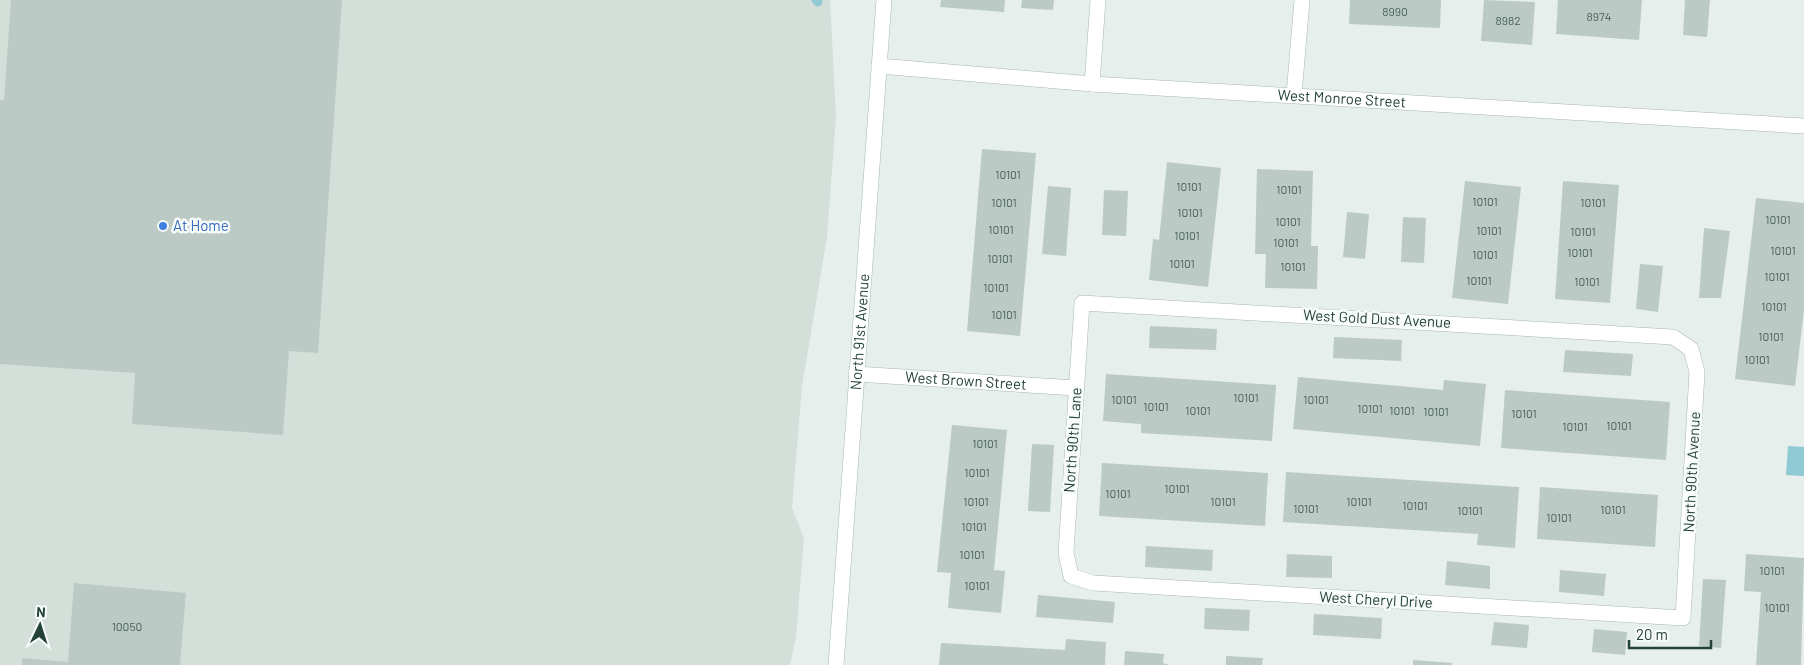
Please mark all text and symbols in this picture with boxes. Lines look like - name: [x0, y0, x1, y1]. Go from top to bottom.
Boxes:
- house number: 8990: [1382, 4, 1408, 18]
- house number: 8974: [1587, 9, 1611, 23]
- house number: 8982: [1495, 13, 1521, 27]
- street label: West Monroe Street: [1277, 85, 1407, 111]
- house number: 10101: [995, 167, 1021, 181]
- house number: 10101: [1176, 179, 1202, 193]
- house number: 10101: [1276, 182, 1302, 196]
- house number: 10101: [1472, 194, 1498, 208]
- house number: 10101: [991, 195, 1017, 209]
- house number: 10101: [1580, 195, 1606, 209]
- house number: 10101: [1177, 205, 1203, 219]
- house number: 10101: [1765, 212, 1791, 226]
- house number: 10101: [1275, 214, 1301, 228]
- place label: At Home: [173, 216, 229, 234]
- marker: At Home: [157, 220, 169, 232]
- house number: 10101: [988, 222, 1014, 236]
- house number: 10101: [1476, 223, 1502, 237]
- house number: 10101: [1570, 224, 1596, 238]
- house number: 10101: [1174, 228, 1200, 242]
- house number: 10101: [1273, 235, 1299, 249]
- house number: 10101: [1770, 243, 1796, 257]
- house number: 10101: [1567, 245, 1593, 259]
- house number: 10101: [1472, 247, 1498, 261]
- house number: 10101: [987, 251, 1013, 265]
- house number: 10101: [1169, 256, 1195, 270]
- house number: 10101: [1280, 259, 1306, 273]
- house number: 10101: [1764, 269, 1790, 283]
- street label: North 91st Avenue: [846, 273, 872, 391]
- house number: 10101: [1466, 273, 1492, 287]
- house number: 10101: [1574, 274, 1600, 288]
- house number: 10101: [983, 280, 1009, 294]
- house number: 10101: [1761, 299, 1787, 313]
- street label: West Gold Dust Avenue: [1302, 305, 1452, 331]
- house number: 10101: [991, 307, 1017, 321]
- house number: 10101: [1758, 329, 1784, 343]
- house number: 10101: [1744, 352, 1770, 366]
- street label: West Brown Street: [905, 367, 1027, 393]
- street label: North 90th Lane: [1059, 387, 1085, 493]
- house number: 10101: [1233, 390, 1259, 404]
- house number: 10101: [1111, 392, 1137, 406]
- house number: 10101: [1303, 392, 1329, 406]
- house number: 10101: [1143, 399, 1169, 413]
- house number: 10101: [1357, 401, 1383, 415]
- house number: 10101: [1185, 403, 1211, 417]
- house number: 10101: [1389, 403, 1415, 417]
- house number: 10101: [1423, 404, 1449, 418]
- house number: 10101: [1511, 406, 1537, 420]
- street label: North 90th Avenue: [1679, 411, 1703, 533]
- house number: 10101: [1606, 418, 1632, 432]
- house number: 10101: [1562, 419, 1588, 433]
- house number: 10101: [972, 436, 998, 450]
- house number: 10101: [964, 465, 990, 479]
- house number: 10101: [1164, 481, 1190, 495]
- house number: 10101: [1105, 486, 1131, 500]
- house number: 10101: [963, 494, 989, 508]
- house number: 10101: [1210, 494, 1236, 508]
- house number: 10101: [1346, 494, 1372, 508]
- house number: 10101: [1402, 498, 1428, 512]
- house number: 10101: [1293, 501, 1319, 515]
- house number: 10101: [1600, 502, 1626, 516]
- house number: 10101: [1457, 503, 1483, 517]
- house number: 10101: [1546, 510, 1572, 524]
- house number: 10101: [961, 519, 987, 533]
- house number: 10101: [959, 547, 985, 561]
- house number: 10101: [1759, 563, 1785, 577]
- house number: 10101: [964, 578, 990, 592]
- street label: West Cheryl Drive: [1319, 587, 1433, 611]
- north arrow: [15, 600, 65, 650]
- house number: 10101: [1764, 600, 1790, 614]
- text: N: [36, 603, 46, 620]
- scale bar: [1629, 618, 1712, 650]
- house number: 10050: [112, 619, 142, 633]
- text: 20 m: [1636, 625, 1668, 643]

